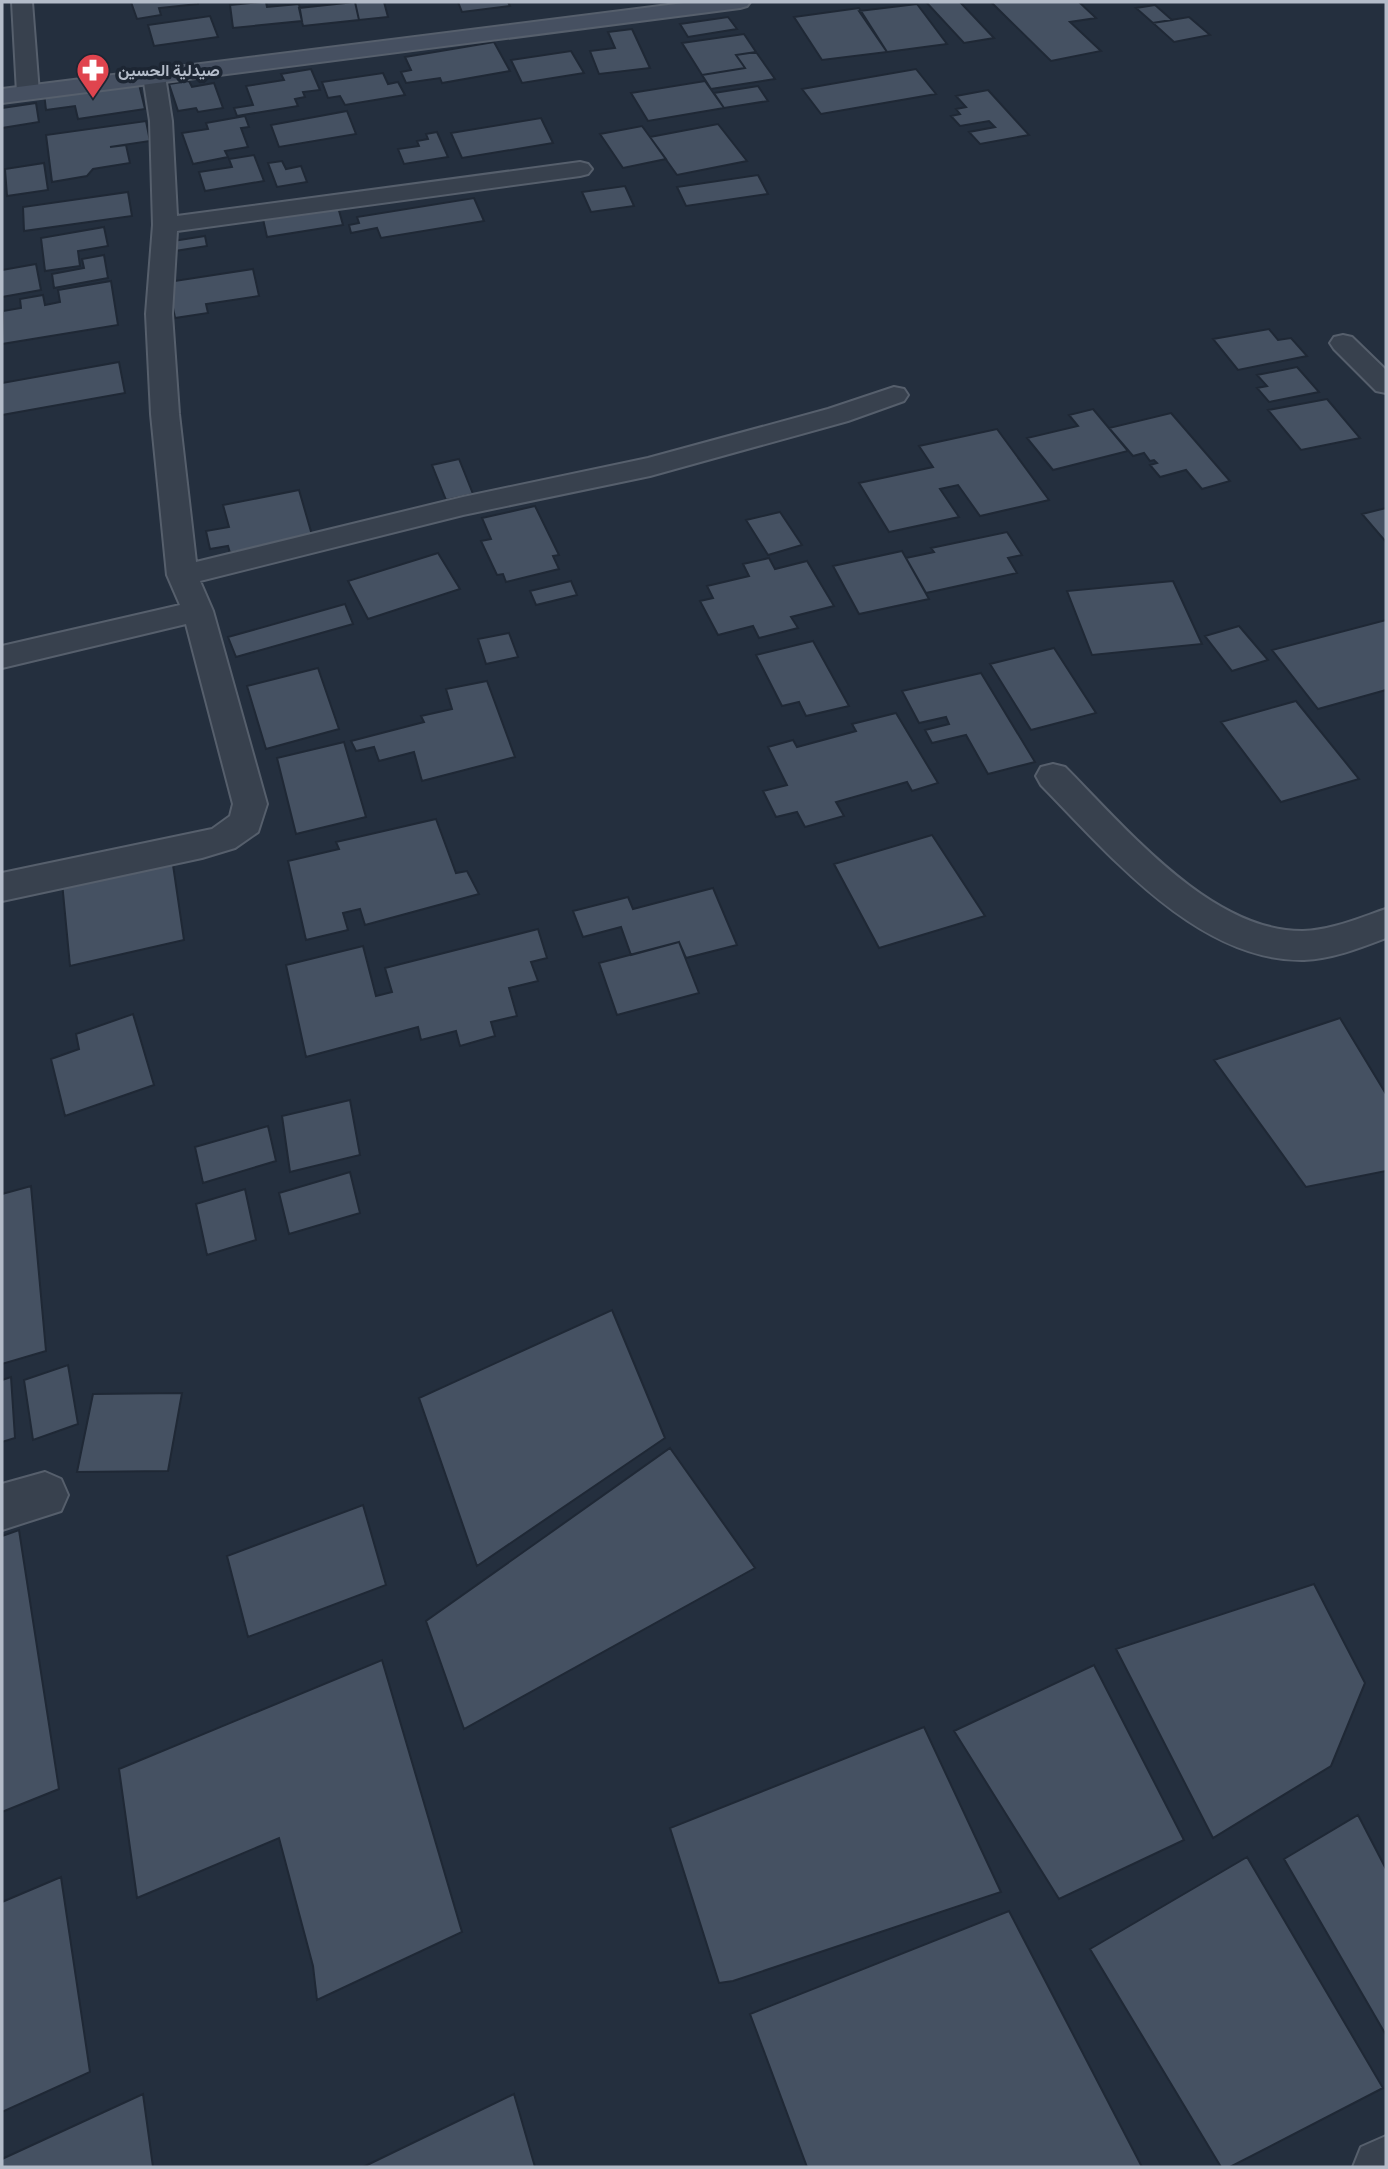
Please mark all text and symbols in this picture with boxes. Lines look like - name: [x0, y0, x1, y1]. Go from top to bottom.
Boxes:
- pharmacy icon: صيدلية الحسين: [74, 51, 112, 100]
- place label: صيدلية الحسين: [118, 60, 220, 80]

